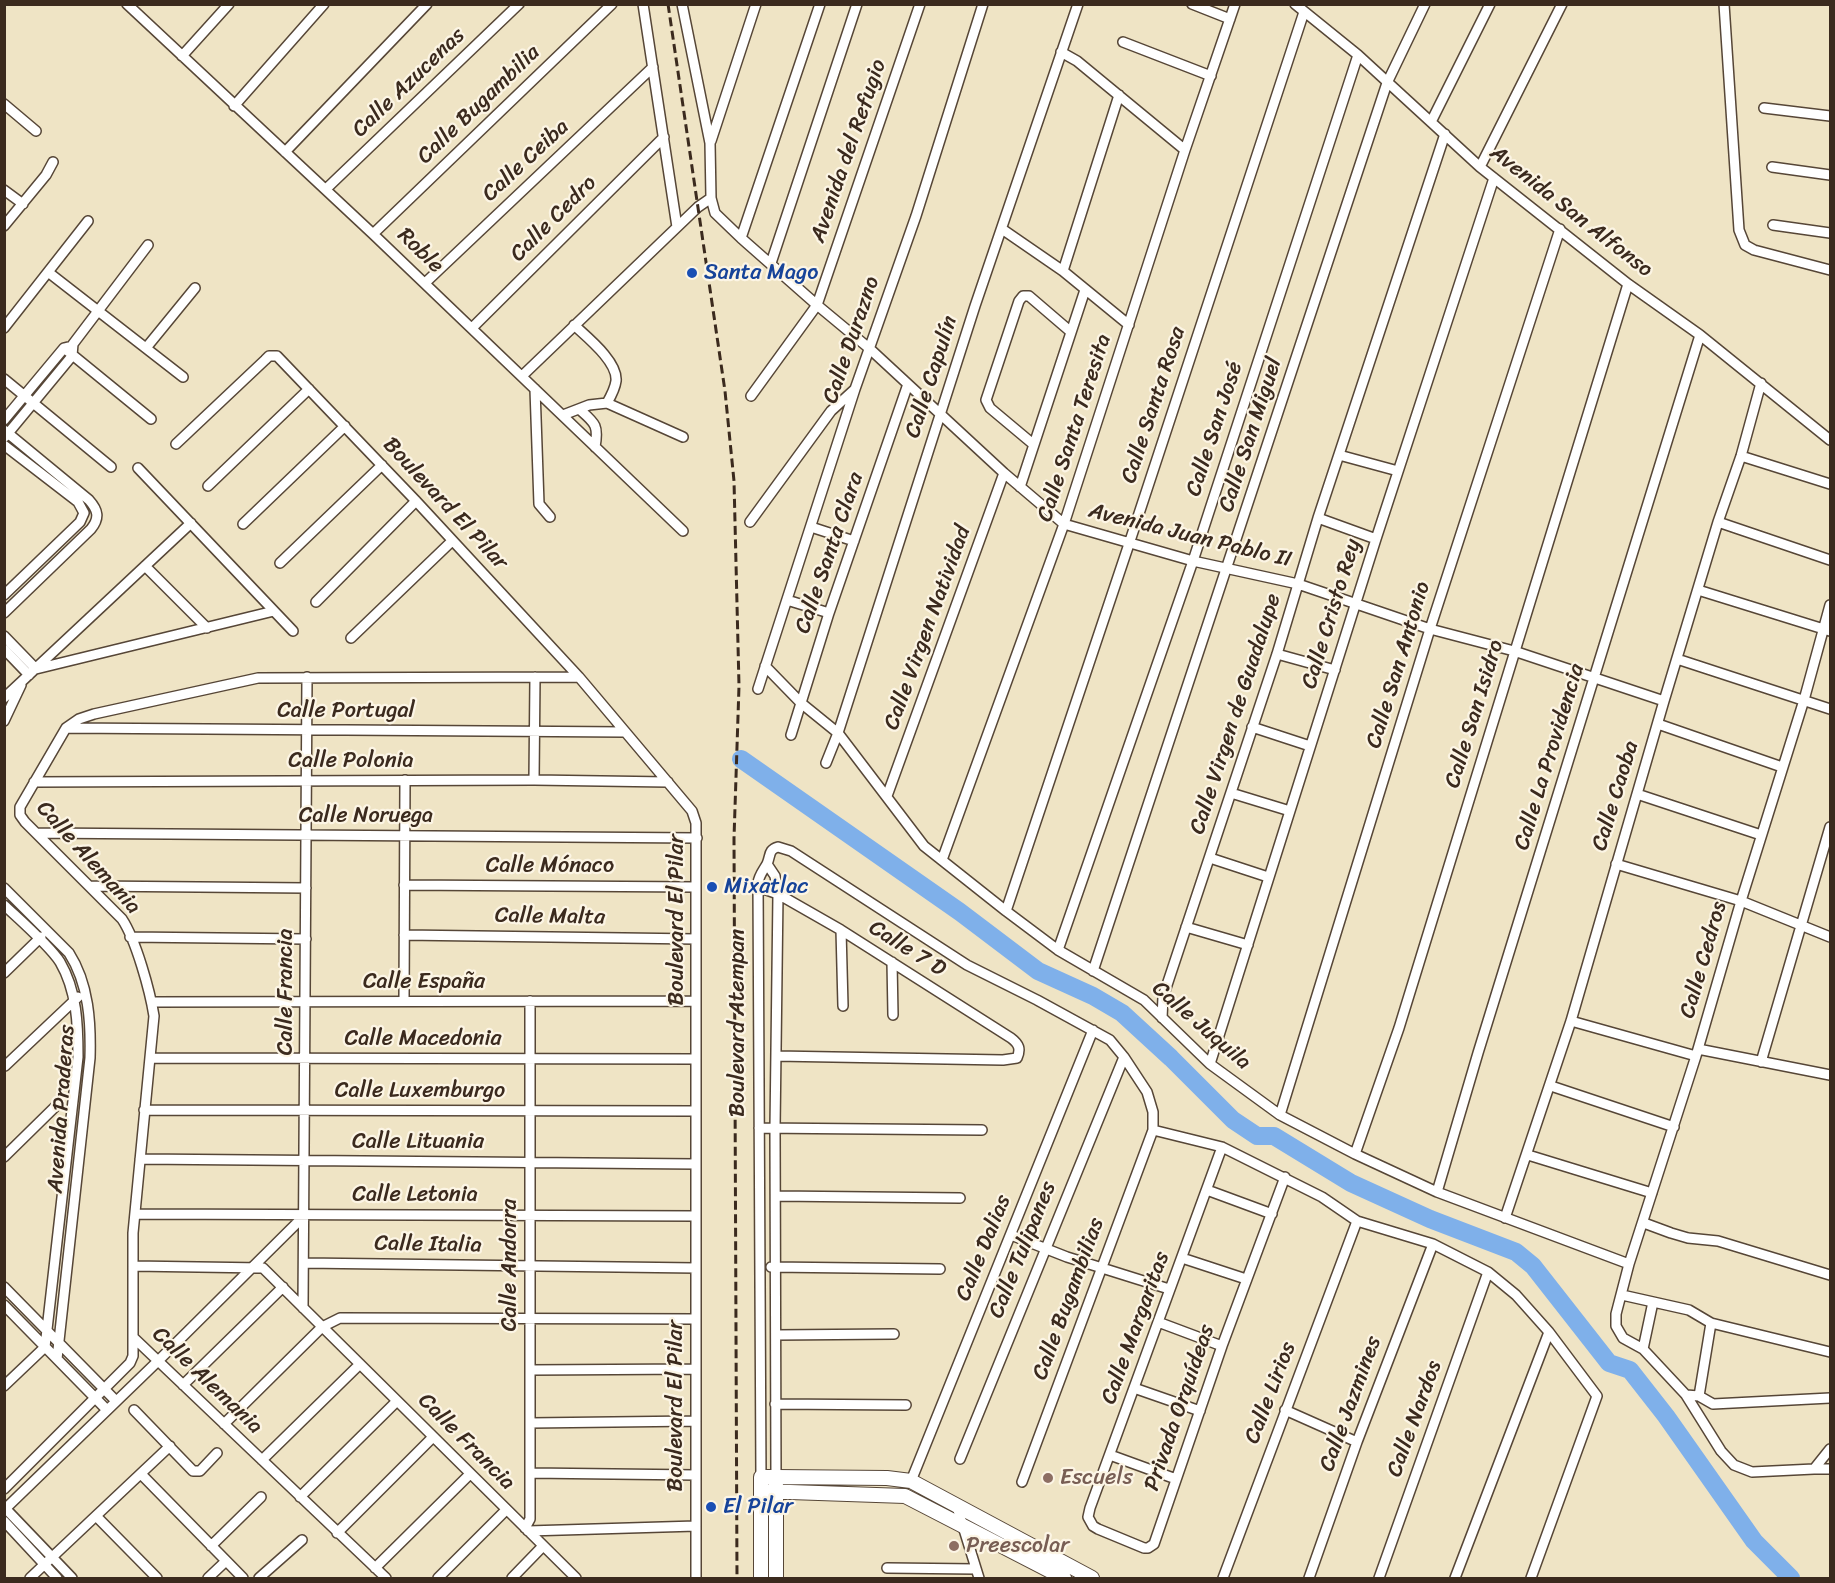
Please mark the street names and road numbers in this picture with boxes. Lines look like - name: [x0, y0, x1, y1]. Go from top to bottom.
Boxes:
- street label: Calle Azucenas: [347, 23, 471, 143]
- street label: Calle Bugambilia: [412, 40, 546, 170]
- street label: Avenida del Refugio: [805, 56, 893, 246]
- street label: Calle Ceiba: [477, 114, 575, 208]
- street label: Avenida San Alfonso: [1484, 140, 1658, 284]
- street label: Calle Cedro: [505, 170, 603, 268]
- street label: Roble: [391, 223, 449, 279]
- street label: Calle Durazno: [818, 273, 886, 407]
- street label: Calle Capulín: [900, 313, 964, 441]
- street label: Calle Santa Rosa: [1116, 323, 1192, 487]
- street label: Calle Santa Teresita: [1032, 331, 1118, 525]
- street label: Calle San Miguel: [1214, 355, 1288, 515]
- street label: Calle San José: [1181, 358, 1249, 500]
- street label: Boulevard El Pilar: [377, 432, 513, 576]
- street label: Calle Santa Clara: [790, 469, 870, 637]
- street label: Avenida Juan Pablo II: [1086, 498, 1294, 574]
- street label: Calle Virgen Natividad: [879, 522, 977, 734]
- street label: Calle Cristo Rey: [1297, 536, 1367, 692]
- street label: Calle San Antonio: [1361, 579, 1437, 751]
- street label: Calle Virgen de Guadalupe: [1185, 590, 1287, 838]
- street label: Calle San Isidro: [1440, 637, 1510, 791]
- street label: Calle La Providencia: [1509, 661, 1591, 853]
- street label: Calle Portugal: [277, 698, 415, 724]
- street label: Calle Caoba: [1587, 738, 1645, 854]
- street label: Calle Polonia: [288, 748, 414, 774]
- street label: Calle Alemania: [30, 796, 146, 920]
- street label: Calle Noruega: [299, 803, 433, 829]
- street label: Boulevard El Pilar: [664, 834, 690, 1006]
- street label: Calle Mónaco: [486, 853, 614, 879]
- street label: Calle Cedros: [1675, 899, 1733, 1021]
- street label: Calle Malta: [495, 903, 605, 931]
- street label: Calle 7 D: [864, 915, 950, 983]
- street label: Calle Francia: [273, 929, 299, 1055]
- street label: Boulevard Atempan: [725, 929, 751, 1117]
- street label: Calle España: [363, 969, 485, 995]
- street label: Calle Juquila: [1146, 976, 1256, 1076]
- street label: Avenida Praderas: [43, 1024, 81, 1194]
- street label: Calle Macedonia: [344, 1026, 502, 1052]
- street label: Calle Luxemburgo: [335, 1078, 505, 1104]
- street label: Calle Lituania: [352, 1129, 484, 1155]
- street label: Calle Tulipanes: [984, 1178, 1062, 1322]
- street label: Calle Letonia: [352, 1182, 478, 1208]
- street label: Calle Dalias: [951, 1191, 1017, 1305]
- street label: Calle Andorra: [497, 1199, 523, 1331]
- street label: Calle Bugambilias: [1027, 1214, 1111, 1384]
- street label: Calle Italia: [374, 1231, 482, 1259]
- street label: Calle Margaritas: [1096, 1248, 1176, 1408]
- street label: Boulevard El Pilar: [663, 1320, 689, 1492]
- street label: Privada Orquídeas: [1139, 1321, 1221, 1495]
- street label: Calle Alemania: [146, 1322, 268, 1440]
- street label: Calle Jazmines: [1314, 1333, 1388, 1475]
- street label: Calle Lirios: [1240, 1338, 1302, 1448]
- street label: Calle Nardos: [1382, 1357, 1448, 1481]
- street label: Calle Francia: [412, 1388, 520, 1496]

